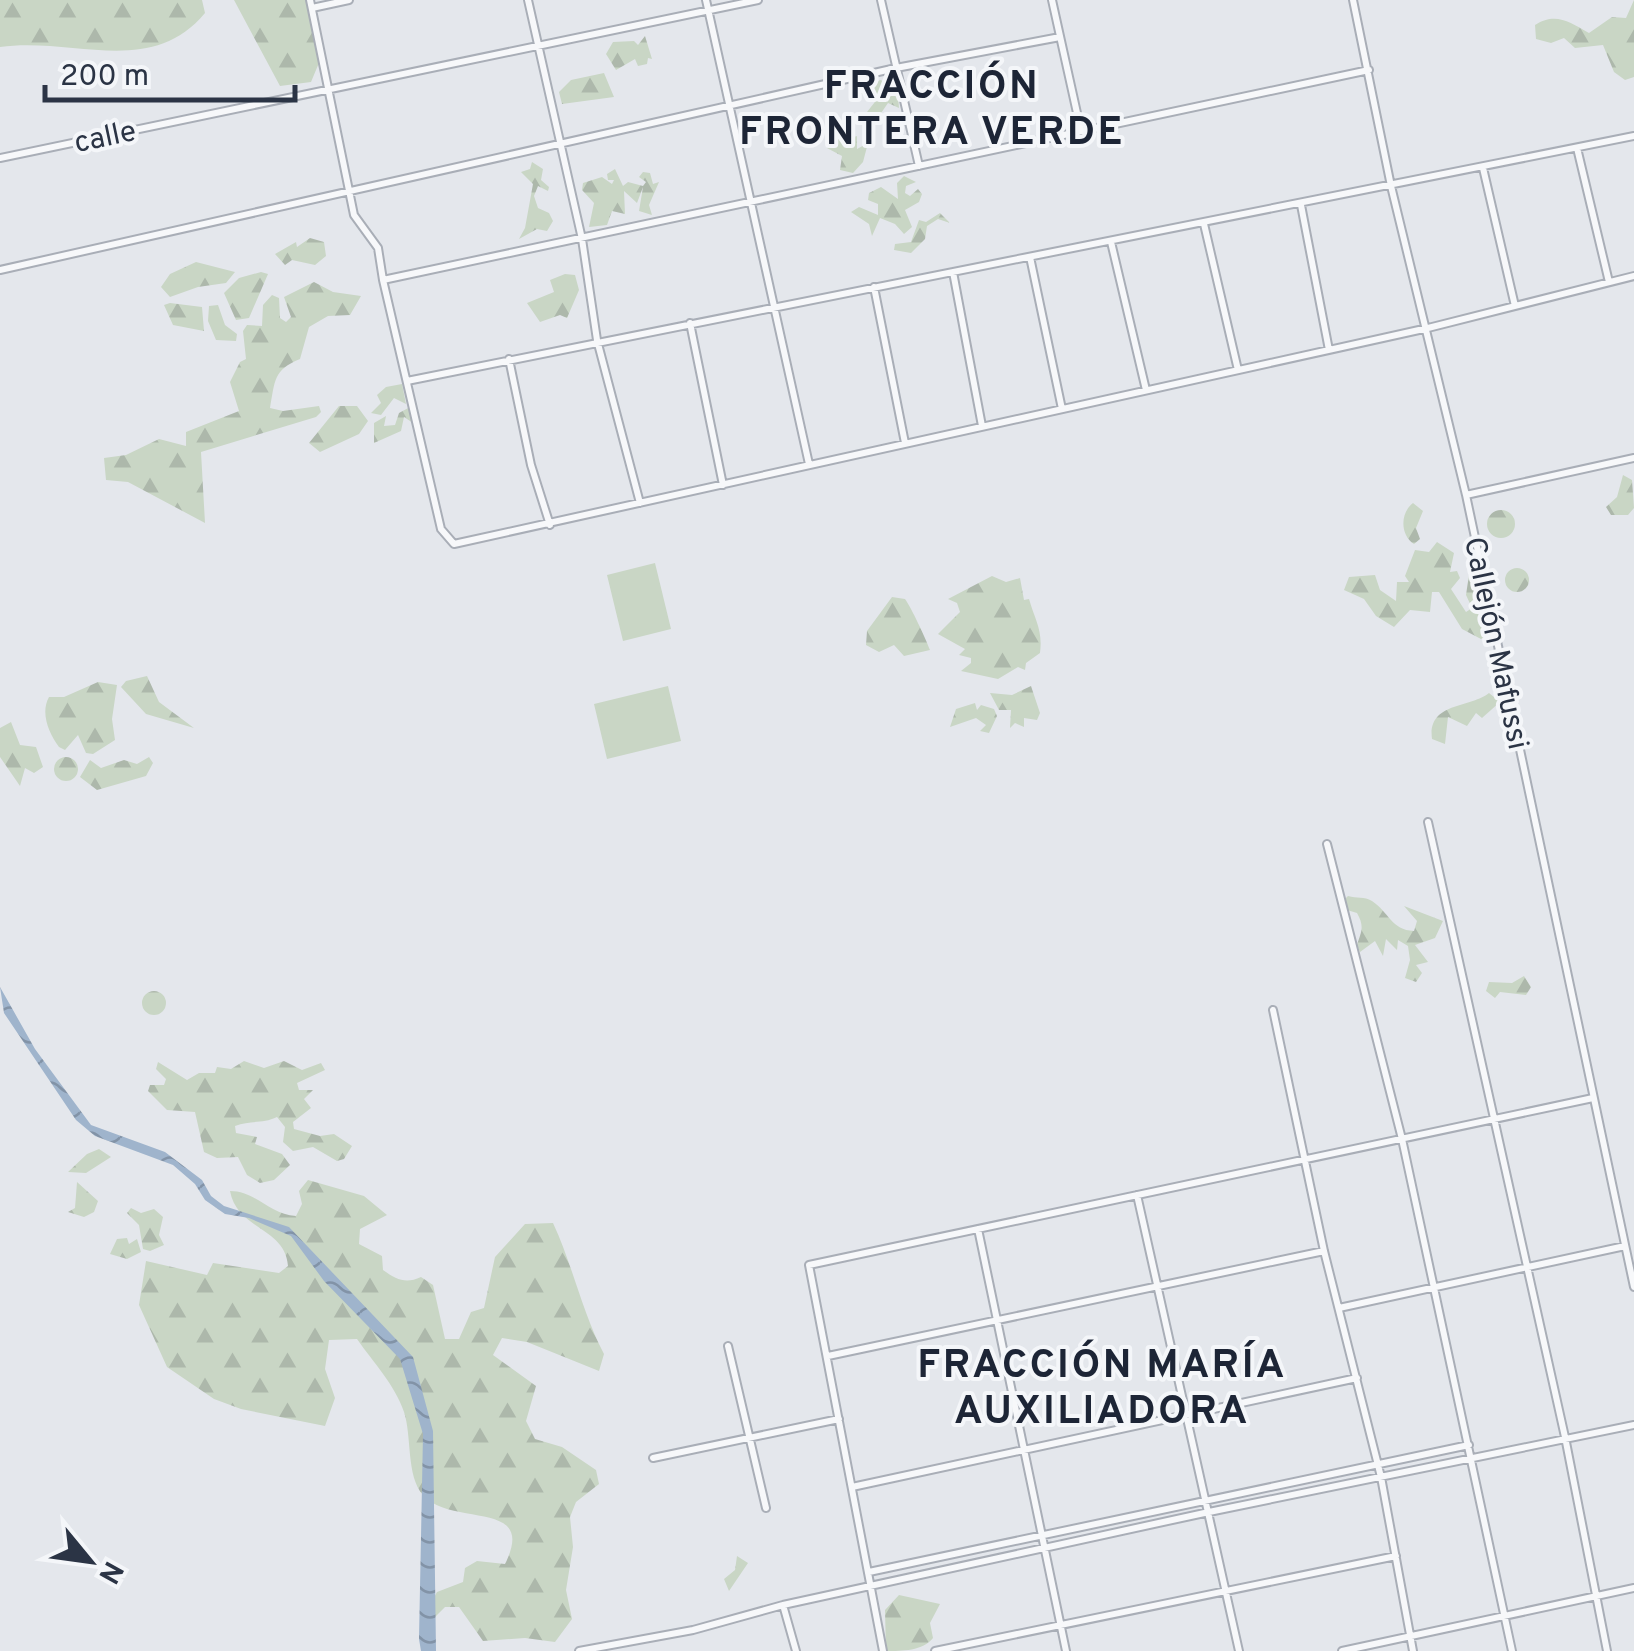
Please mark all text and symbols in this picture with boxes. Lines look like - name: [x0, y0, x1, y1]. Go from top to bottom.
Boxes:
- scale bar: [45, 40, 295, 102]
- text: 200 m: [60, 59, 149, 96]
- district label: FRACCIÓN FRONTERA VERDE: [739, 60, 1125, 159]
- street label: calle: [71, 114, 140, 163]
- street label: Callejón Mafussi: [1454, 534, 1535, 753]
- district label: FRACCIÓN MARÍA AUXILIADORA: [917, 1339, 1287, 1438]
- north arrow: [40, 1511, 140, 1611]
- text: N: [89, 1554, 130, 1589]

